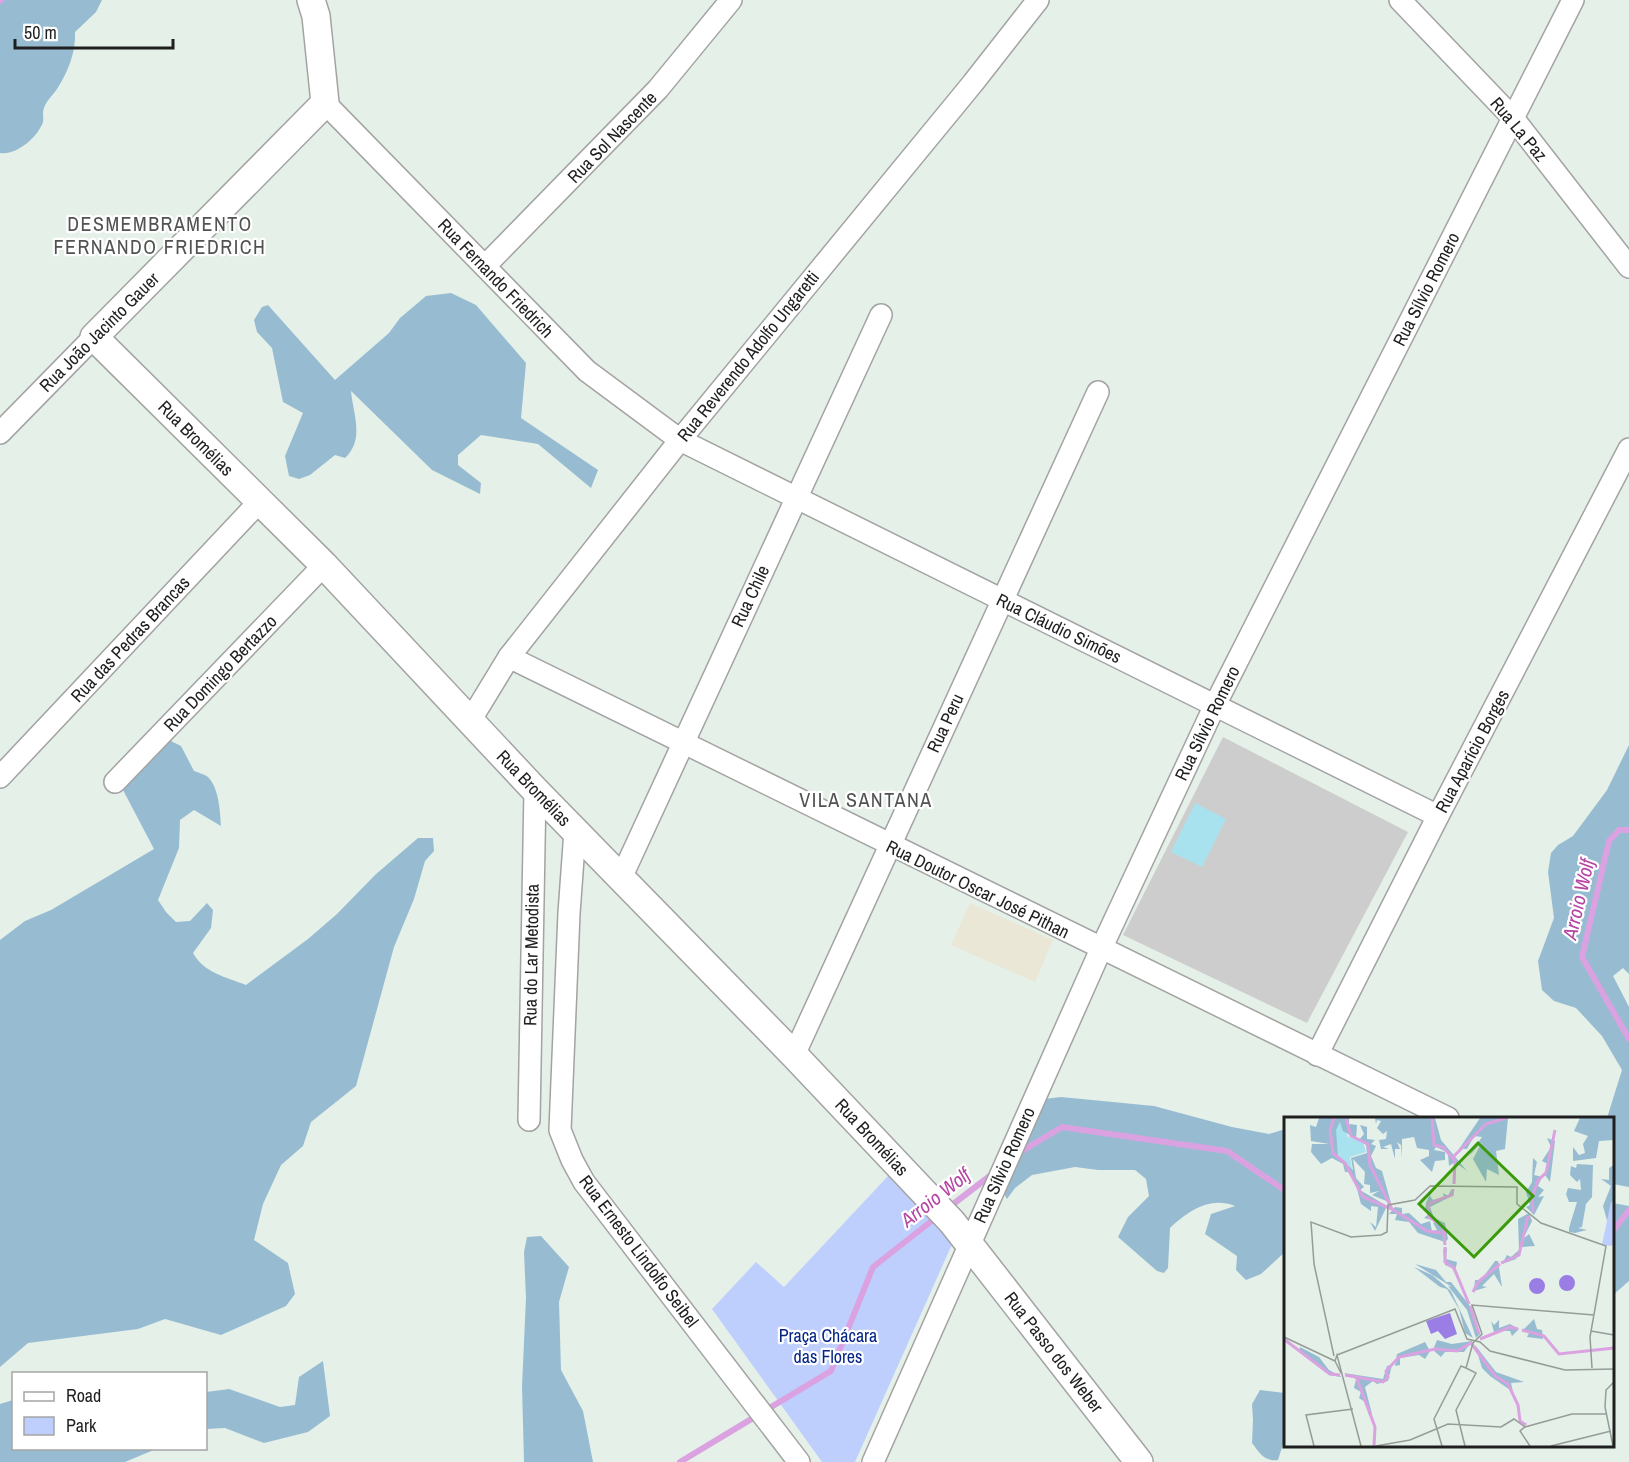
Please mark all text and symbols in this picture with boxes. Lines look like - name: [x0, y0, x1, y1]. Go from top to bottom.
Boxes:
- scale bar: [15, 12, 172, 50]
- text: 50 m: [24, 20, 57, 45]
- street label: Rua Sol Nascente: [562, 86, 662, 188]
- street label: Rua La Paz: [1485, 91, 1553, 167]
- district label: DESMEMBRAMENTO FERNANDO FRIEDRICH: [54, 210, 266, 260]
- street label: Rua Fernando Friedrich: [433, 213, 559, 343]
- street label: Rua Sílvio Romero: [1387, 228, 1465, 350]
- street label: Rua Reverendo Adolfo Ungaretti: [671, 265, 825, 447]
- street label: Rua João Jacinto Gauer: [34, 267, 164, 397]
- street label: Rua Bromélias: [153, 395, 239, 481]
- street label: Rua Chile: [725, 561, 775, 631]
- street label: Rua das Pedras Brancas: [65, 570, 195, 708]
- street label: Rua Cláudio Simões: [992, 587, 1126, 669]
- street label: Rua Domingo Bertazzo: [158, 609, 282, 737]
- street label: Rua Sílvio Romero: [1168, 661, 1246, 785]
- street label: Rua Aparício Borges: [1429, 685, 1515, 817]
- street label: Rua Peru: [920, 689, 970, 757]
- street label: Rua Bromélias: [491, 744, 577, 832]
- district label: VILA SANTANA: [799, 786, 933, 813]
- street label: Rua Doutor Oscar José Pithan: [882, 834, 1074, 944]
- water label: Arroio Wolf: [1555, 855, 1601, 943]
- street label: Rua do Lar Metodista: [517, 884, 545, 1026]
- street label: Rua Bromélias: [830, 1093, 914, 1181]
- street label: Rua Sílvio Romero: [967, 1103, 1041, 1227]
- inset map: [1284, 1117, 1614, 1447]
- water label: Arroio Wolf: [894, 1160, 977, 1233]
- street label: Rua Ernesto Lindolfo Seibel: [573, 1170, 705, 1332]
- street label: Rua Passo dos Weber: [999, 1286, 1109, 1418]
- park label: Praça Chácara das Flores: [779, 1323, 877, 1369]
- legend: [12, 1372, 207, 1450]
- text: Road: [66, 1383, 101, 1408]
- text: Park: [66, 1413, 97, 1438]

